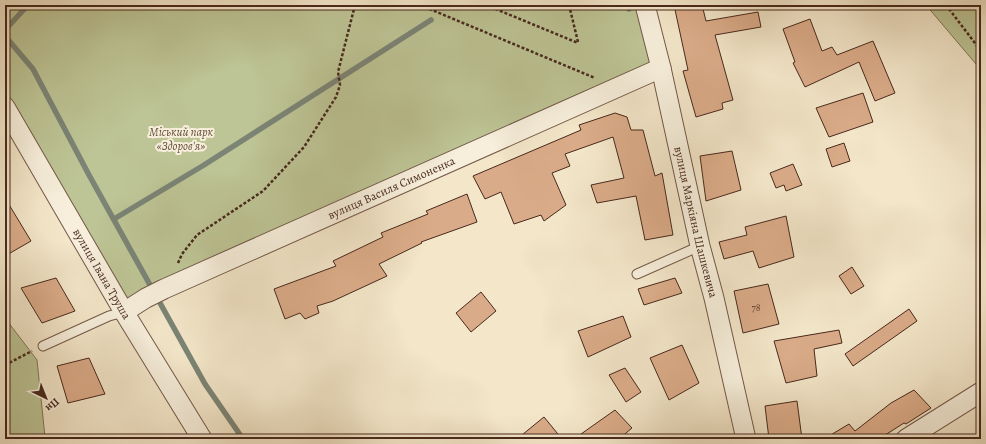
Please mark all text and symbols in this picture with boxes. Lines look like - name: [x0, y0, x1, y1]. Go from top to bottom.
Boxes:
- park label: Міський парк «Здоров'я»: [149, 124, 214, 154]
- street label: вулиця Маркіяна Шашкевича: [670, 145, 722, 300]
- street label: вулиця Василя Симоненка: [325, 152, 458, 223]
- street label: вулиця Івана Труша: [69, 226, 135, 323]
- house number: 78: [751, 301, 761, 314]
- north arrow: [26, 378, 66, 418]
- text: Пн: [42, 395, 63, 416]

